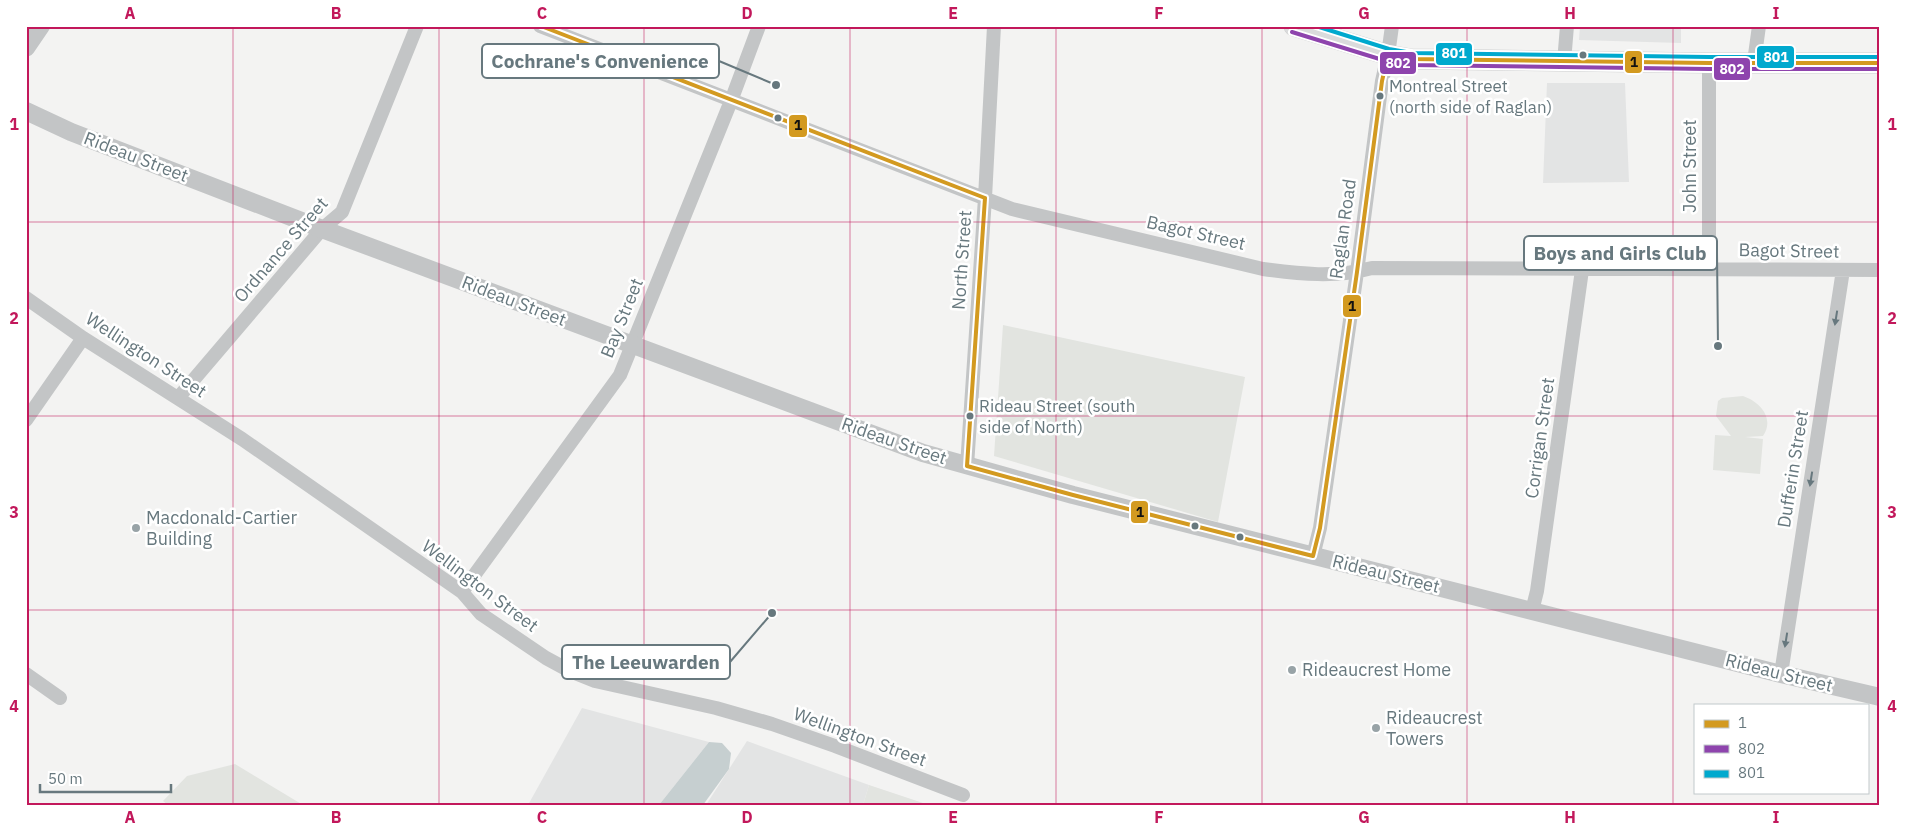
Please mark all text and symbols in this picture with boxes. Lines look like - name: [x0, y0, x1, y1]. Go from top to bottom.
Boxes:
- text: A: [125, 3, 136, 23]
- text: B: [331, 3, 342, 23]
- text: C: [537, 3, 547, 23]
- text: D: [741, 3, 753, 23]
- text: E: [948, 3, 958, 23]
- text: F: [1154, 3, 1164, 23]
- text: G: [1358, 3, 1370, 23]
- text: H: [1564, 3, 1576, 23]
- text: I: [1773, 3, 1780, 23]
- line badge: 801: [1435, 42, 1473, 66]
- callout: Cochrane's Convenience: [482, 44, 719, 78]
- text: 801: [1441, 44, 1467, 62]
- line badge: 801: [1756, 45, 1795, 69]
- text: 801: [1763, 48, 1789, 66]
- text: Cochrane's Convenience: [491, 49, 709, 73]
- unlabelled marker: [1578, 50, 1588, 60]
- line badge: 1: [1624, 50, 1643, 74]
- line badge: 802: [1379, 51, 1417, 75]
- text: 1: [1630, 53, 1639, 71]
- text: 802: [1385, 54, 1411, 72]
- line badge: 802: [1713, 57, 1751, 81]
- text: 802: [1719, 60, 1745, 78]
- place label: Montreal Street (north side of Raglan): [1389, 75, 1552, 118]
- marker: Montreal Street (north side of Raglan): [1375, 91, 1385, 101]
- unlabelled marker: [773, 113, 783, 123]
- text: 1: [9, 114, 19, 134]
- line badge: 1: [788, 114, 808, 138]
- text: 1: [1887, 114, 1897, 134]
- text: 1: [794, 116, 803, 134]
- street label: John Street: [1678, 119, 1701, 213]
- street label: Rideau Street: [81, 126, 192, 187]
- street label: Raglan Road: [1324, 177, 1361, 280]
- street label: Ordnance Street: [229, 192, 333, 307]
- street label: North Street: [947, 209, 976, 310]
- street label: Bagot Street: [1144, 210, 1248, 255]
- callout: Boys and Girls Club: [1524, 236, 1717, 270]
- street label: Bagot Street: [1738, 238, 1840, 263]
- text: Boys and Girls Club: [1534, 241, 1707, 265]
- street label: Rideau Street: [459, 270, 570, 331]
- street label: Bay Street: [595, 275, 648, 361]
- line badge: 1: [1342, 294, 1362, 318]
- text: 1: [1348, 297, 1357, 315]
- street label: Wellington Street: [81, 307, 211, 402]
- text: 2: [9, 308, 19, 328]
- text: 2: [1887, 308, 1897, 328]
- one-way arrow: [1831, 311, 1839, 327]
- street label: Corrigan Street: [1520, 376, 1559, 500]
- place label: Rideau Street (south side of North): [979, 395, 1136, 438]
- street label: Dufferin Street: [1772, 408, 1813, 529]
- marker: Rideau Street (south side of North): [965, 411, 975, 421]
- street label: Rideau Street: [839, 412, 950, 469]
- one-way arrow: [1806, 471, 1814, 487]
- line badge: 1: [1130, 500, 1149, 524]
- text: 3: [9, 502, 19, 522]
- text: 3: [1887, 502, 1897, 522]
- text: 1: [1136, 503, 1145, 521]
- place label: Macdonald-Cartier Building: [146, 506, 297, 550]
- unlabelled marker: [1190, 521, 1200, 531]
- marker: Macdonald-Cartier Building: [130, 522, 142, 534]
- unlabelled marker: [1235, 532, 1245, 542]
- street label: Wellington Street: [418, 534, 543, 637]
- street label: Rideau Street: [1330, 549, 1442, 598]
- one-way arrow: [1781, 632, 1789, 648]
- callout: The Leeuwarden: [562, 645, 730, 679]
- street label: Rideau Street: [1723, 648, 1835, 697]
- text: The Leeuwarden: [572, 650, 720, 674]
- place label: Rideaucrest Home: [1302, 658, 1451, 681]
- marker: Rideaucrest Home: [1286, 664, 1298, 676]
- text: 4: [9, 696, 19, 716]
- text: 4: [1887, 696, 1897, 716]
- street label: Wellington Street: [791, 702, 930, 771]
- legend: [1694, 704, 1868, 794]
- place label: Rideaucrest Towers: [1386, 706, 1483, 750]
- text: 1: [1738, 713, 1747, 732]
- marker: Rideaucrest Towers: [1370, 722, 1382, 734]
- text: 802: [1738, 739, 1765, 758]
- scale bar: [40, 761, 171, 793]
- text: 801: [1738, 763, 1765, 782]
- text: 50 m: [48, 769, 83, 788]
- text: A: [125, 807, 136, 827]
- text: B: [331, 807, 342, 827]
- text: C: [537, 807, 547, 827]
- text: D: [741, 807, 753, 827]
- text: E: [948, 807, 958, 827]
- text: F: [1154, 807, 1164, 827]
- text: G: [1358, 807, 1370, 827]
- text: H: [1564, 807, 1576, 827]
- text: I: [1773, 807, 1780, 827]

